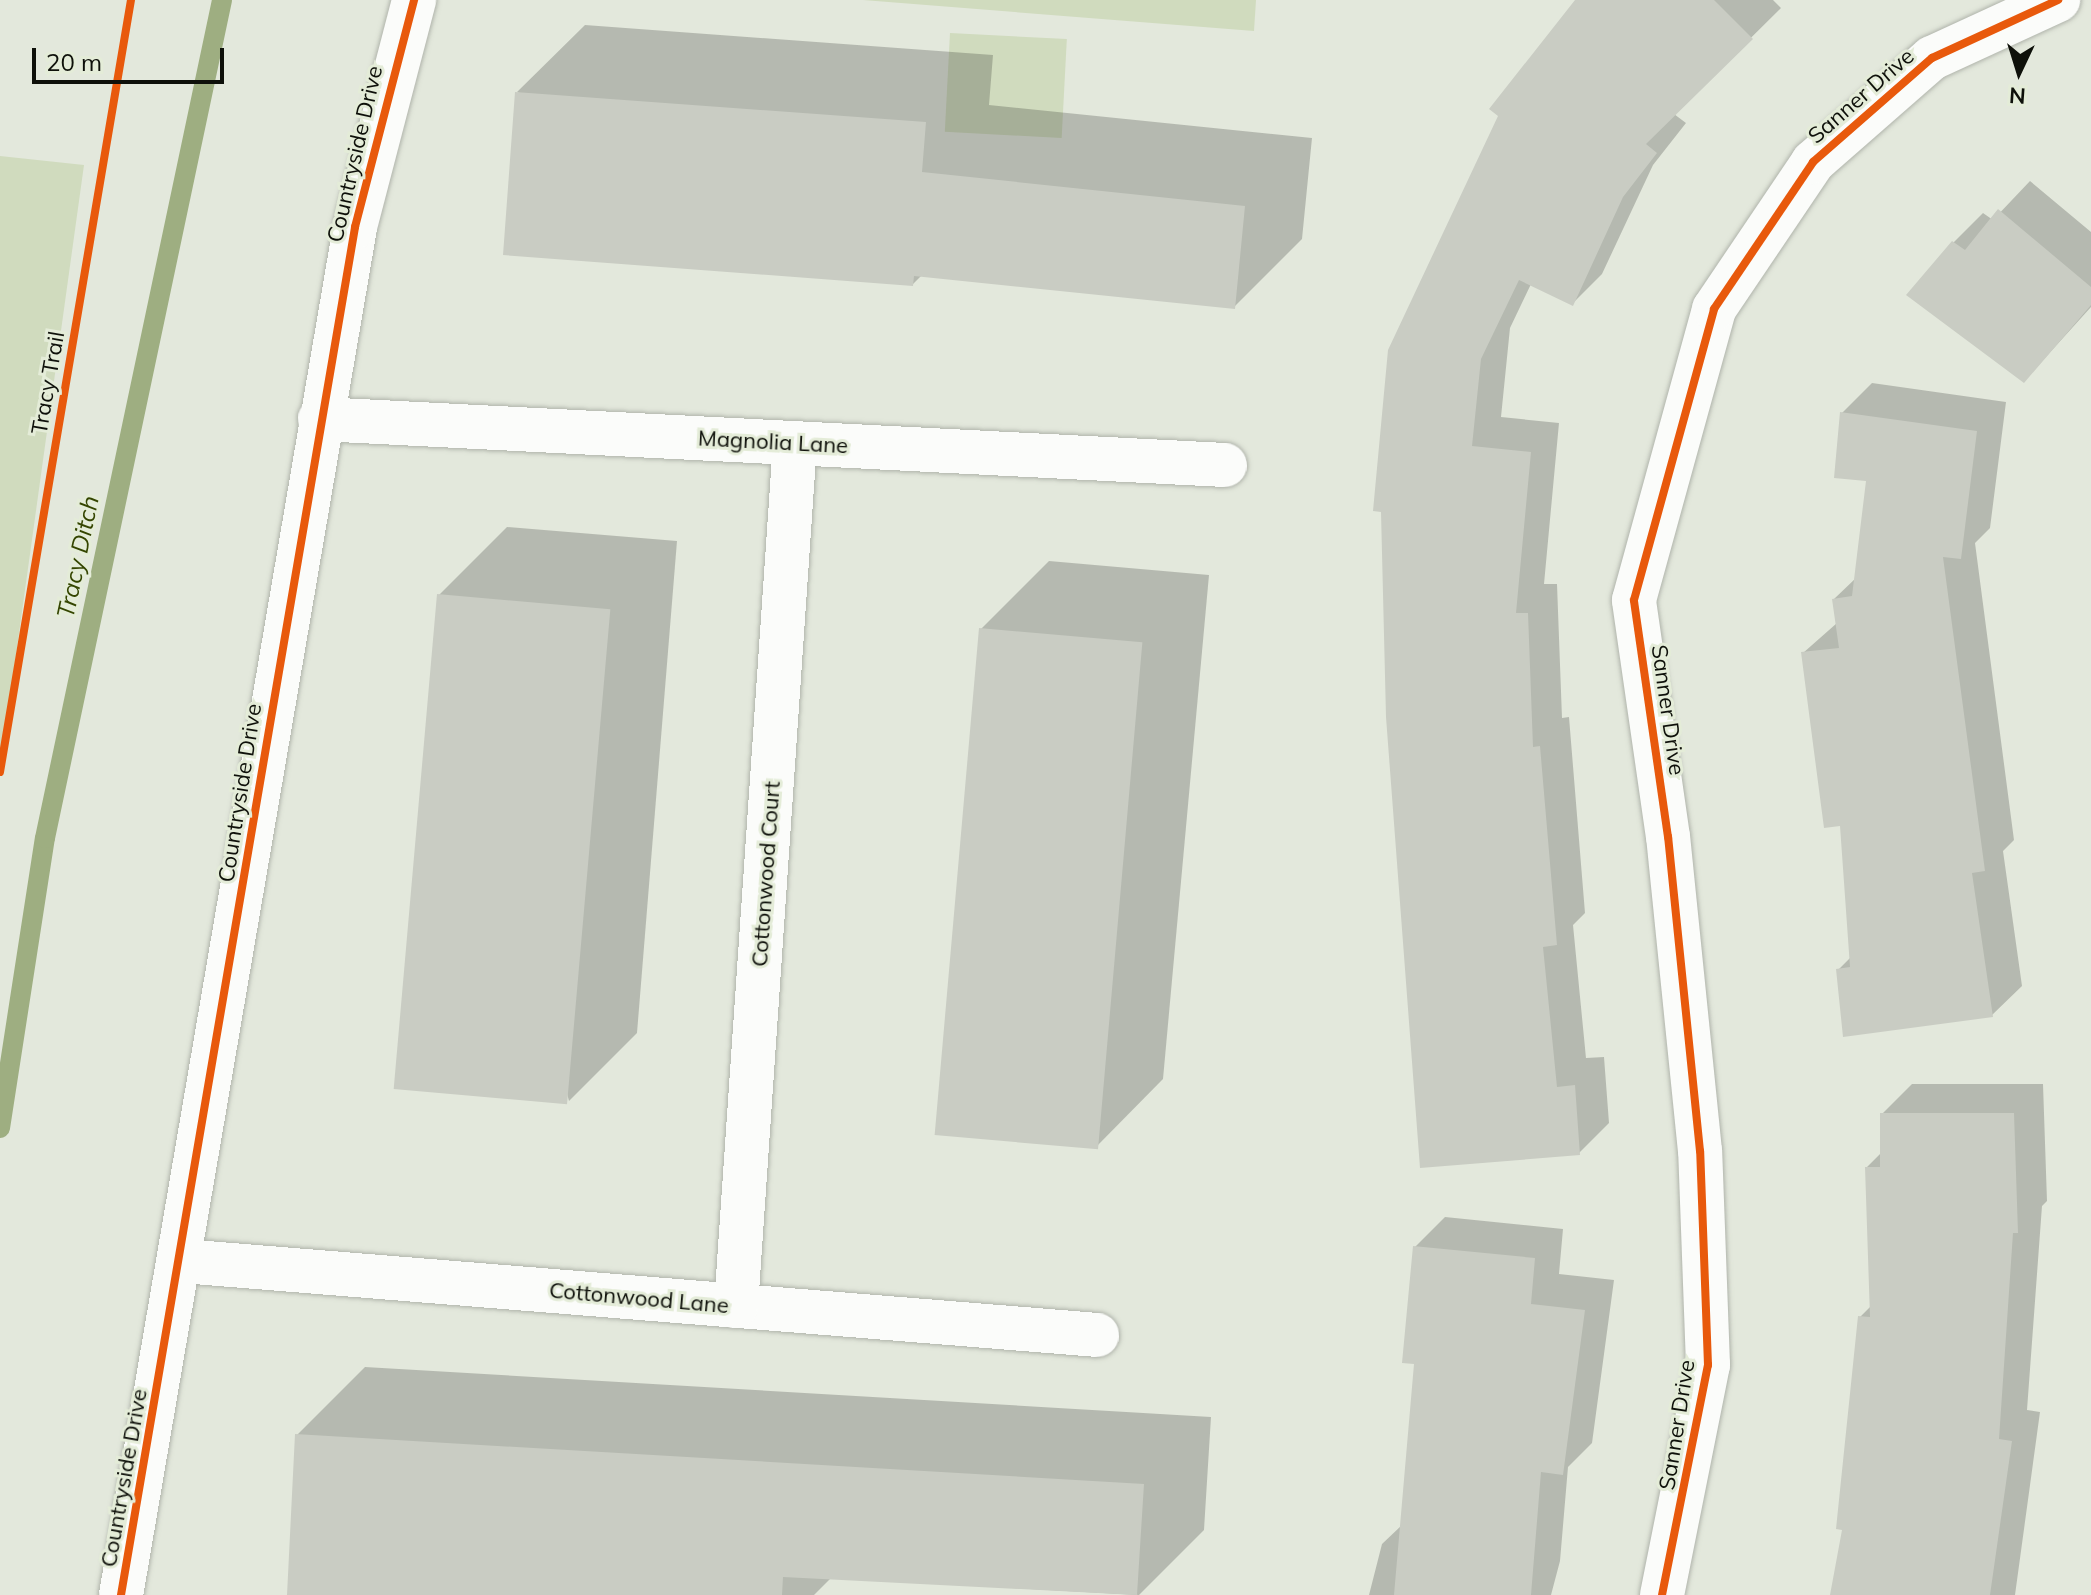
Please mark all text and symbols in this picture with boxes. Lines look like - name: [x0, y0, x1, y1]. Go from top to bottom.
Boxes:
- scale bar: [36, 32, 228, 82]
- north arrow: [1979, 32, 2059, 112]
- street label: Sanner Drive: [1803, 43, 1919, 149]
- text: 20 m: [46, 47, 102, 77]
- street label: Countryside Drive: [322, 63, 388, 245]
- text: N: [2008, 81, 2027, 110]
- street label: Tracy Trail: [26, 329, 70, 437]
- street label: Magnolia Lane: [697, 425, 849, 459]
- water label: Tracy Ditch: [51, 493, 105, 621]
- street label: Sanner Drive: [1646, 643, 1690, 777]
- street label: Countryside Drive: [213, 702, 267, 884]
- street label: Cottonwood Court: [746, 780, 786, 968]
- street label: Cottonwood Lane: [548, 1277, 730, 1319]
- street label: Sanner Drive: [1654, 1358, 1700, 1492]
- street label: Countryside Drive: [95, 1387, 153, 1569]

